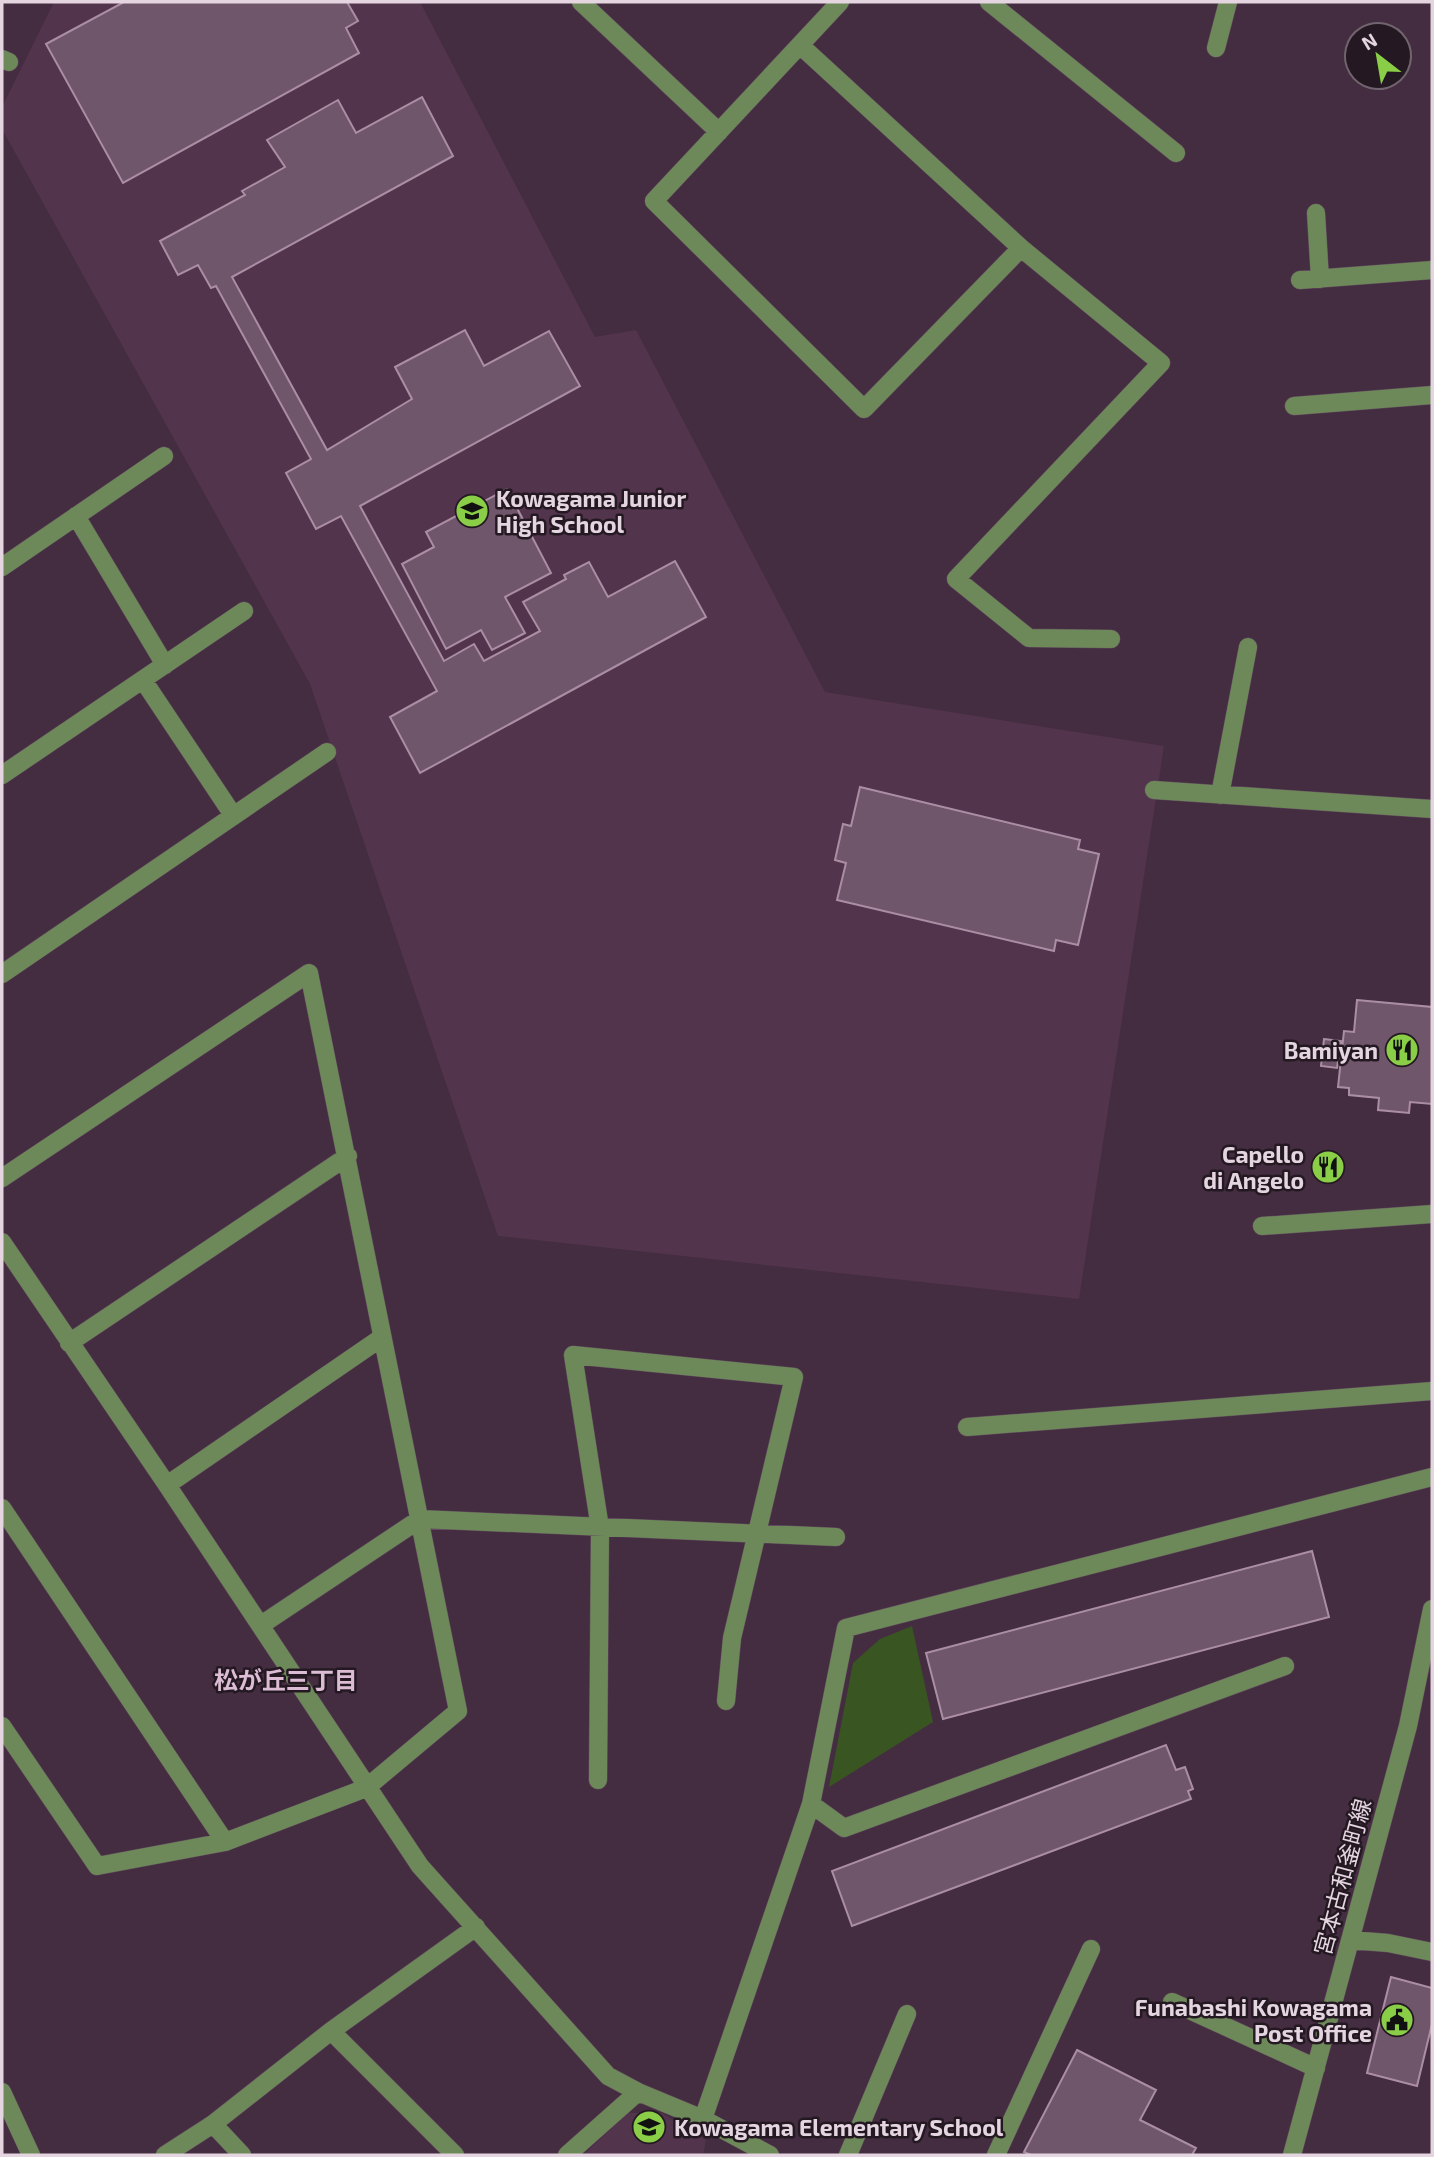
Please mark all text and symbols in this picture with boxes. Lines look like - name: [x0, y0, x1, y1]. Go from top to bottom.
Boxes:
- north arrow: [1343, 21, 1413, 91]
- text: N: [1357, 28, 1381, 54]
- place label: Kowagama Junior High School: [496, 484, 686, 538]
- school or university icon: Kowagama Junior High School: [453, 492, 491, 530]
- restaurant icon: Bamiyan: [1383, 1031, 1421, 1069]
- place label: Bamiyan: [1284, 1036, 1378, 1064]
- place label: Capello di Angelo: [1203, 1140, 1304, 1194]
- restaurant icon: Capello di Angelo: [1309, 1148, 1347, 1186]
- district label: 松が丘三丁目: [214, 1665, 358, 1694]
- street label: 宮本古和釜町線: [1308, 1796, 1376, 1958]
- place label: Funabashi Kowagama Post Office: [1135, 1993, 1372, 2047]
- public building icon: Funabashi Kowagama Post Office: [1378, 2001, 1416, 2039]
- school or university icon: Kowagama Elementary School: [630, 2108, 668, 2146]
- place label: Kowagama Elementary School: [674, 2113, 1004, 2141]

